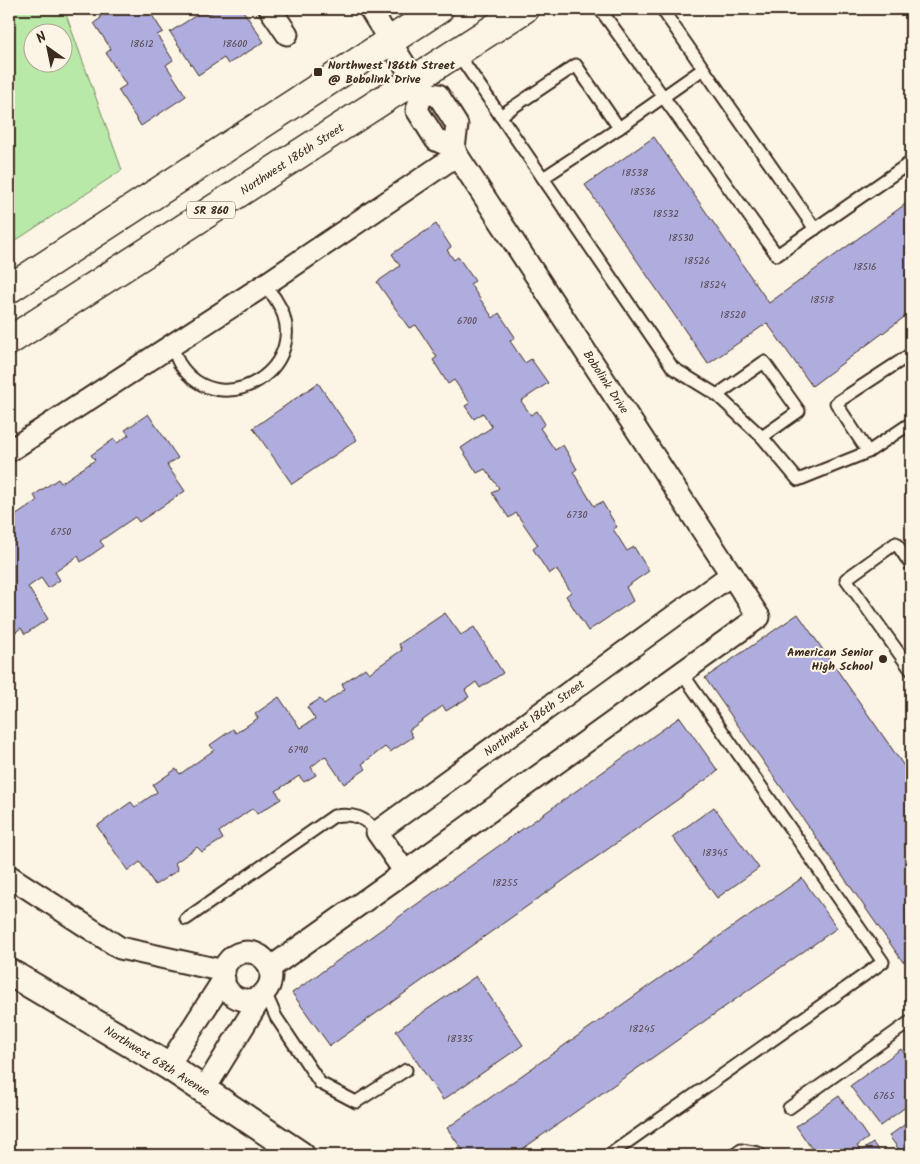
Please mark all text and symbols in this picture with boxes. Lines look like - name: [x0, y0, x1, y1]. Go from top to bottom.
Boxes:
- north arrow: [22, 22, 72, 72]
- text: N: [32, 26, 51, 50]
- house number: 18612: [130, 36, 154, 52]
- house number: 18600: [223, 36, 247, 52]
- place label: Northwest 186th Street @ Bobolink Drive: [328, 56, 456, 89]
- marker: Northwest 186th Street @ Bobolink Drive: [312, 66, 324, 78]
- street label: Northwest 186th Street: [237, 118, 348, 200]
- house number: 18538: [622, 165, 649, 181]
- house number: 18536: [630, 184, 656, 200]
- road number: SR 860: [187, 202, 235, 218]
- house number: 18532: [653, 206, 679, 222]
- house number: 18530: [668, 230, 694, 246]
- house number: 18526: [684, 253, 710, 269]
- house number: 18516: [853, 259, 877, 275]
- house number: 18524: [700, 277, 726, 293]
- house number: 18518: [810, 292, 835, 308]
- house number: 18520: [720, 307, 746, 323]
- house number: 6700: [457, 313, 477, 329]
- street label: Bobolink Drive: [578, 347, 634, 418]
- house number: 6730: [567, 507, 587, 523]
- house number: 6750: [51, 524, 71, 540]
- place label: American Senior High School: [787, 643, 874, 676]
- marker: American Senior High School: [877, 653, 889, 665]
- street label: Northwest 186th Street: [480, 675, 589, 762]
- house number: 6790: [288, 742, 308, 758]
- house number: 18345: [702, 845, 729, 861]
- house number: 18255: [492, 875, 518, 891]
- street label: Northwest 68th Avenue: [100, 1021, 214, 1102]
- house number: 18245: [629, 1021, 656, 1037]
- house number: 18335: [447, 1031, 474, 1047]
- house number: 6765: [873, 1088, 895, 1104]

